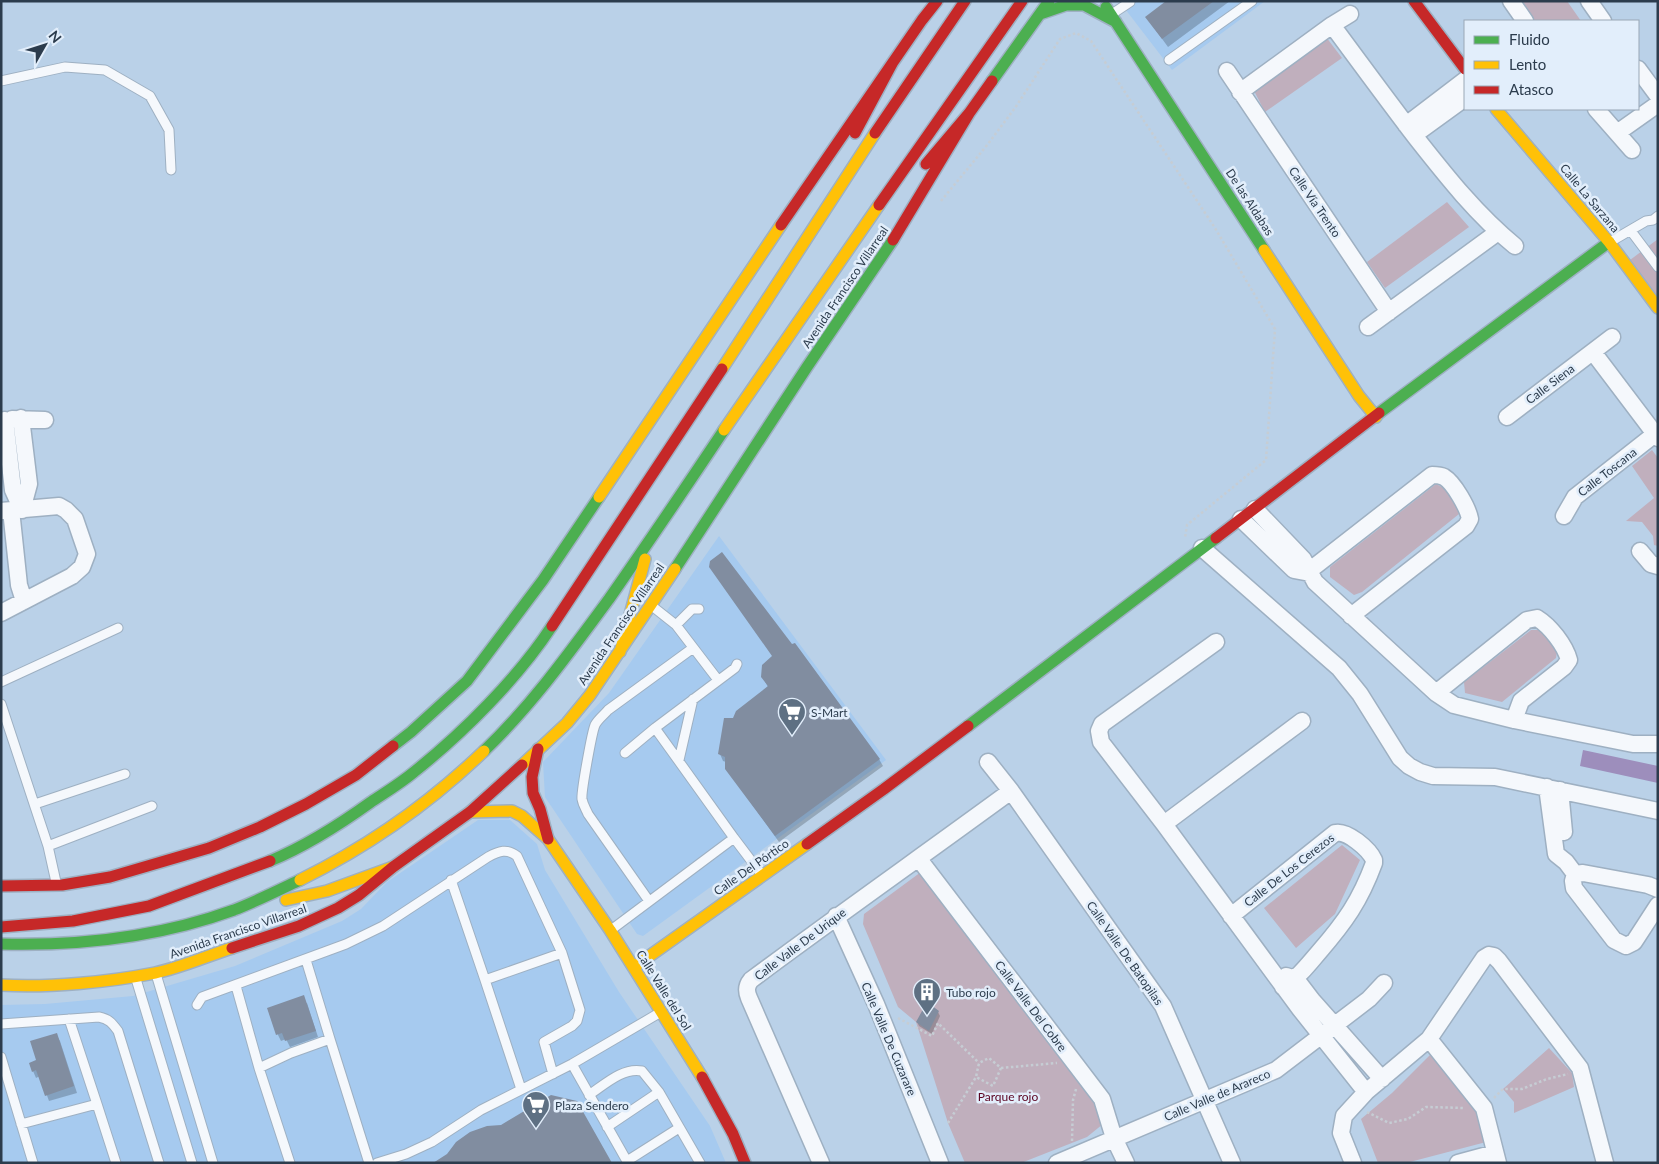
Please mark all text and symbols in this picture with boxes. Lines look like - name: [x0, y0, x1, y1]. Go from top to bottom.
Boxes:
- north arrow: [20, 20, 70, 70]
- legend: [1464, 20, 1639, 110]
- text: N: [45, 27, 65, 46]
- text: Fluido: [1509, 30, 1550, 48]
- text: Lento: [1509, 55, 1546, 73]
- text: Atasco: [1509, 80, 1554, 98]
- street label: Calle La Sarzana: [1557, 161, 1623, 235]
- street label: Calle Vía Trento: [1286, 164, 1344, 240]
- street label: De las Aldabas: [1223, 166, 1277, 238]
- street label: Avenida Francisco Villarreal: [799, 223, 891, 351]
- street label: Calle Siena: [1523, 361, 1577, 407]
- street label: Calle Toscana: [1575, 444, 1639, 500]
- street label: Avenida Francisco Villarreal: [575, 560, 667, 688]
- supermarket icon: S-Mart: [777, 697, 807, 736]
- place label: S-Mart: [811, 705, 848, 720]
- street label: Calle De Los Cerezos: [1241, 830, 1337, 910]
- street label: Calle Del Pórtico: [711, 835, 792, 898]
- street label: Calle Valle De Batopilas: [1083, 898, 1167, 1008]
- street label: Avenida Francisco Villarreal: [168, 901, 308, 961]
- street label: Calle Valle De Urique: [751, 905, 849, 983]
- street label: Calle Valle del Sol: [633, 947, 695, 1033]
- street label: Calle Valle Del Cobre: [992, 958, 1070, 1054]
- building icon: Tubo rojo: [912, 977, 942, 1016]
- street label: Calle Valle De Cuzarare: [858, 980, 920, 1098]
- place label: Tubo rojo: [946, 985, 996, 1000]
- street label: Calle Valle de Arareco: [1162, 1066, 1273, 1124]
- park label: Parque rojo: [978, 1089, 1038, 1104]
- supermarket icon: Plaza Sendero: [521, 1090, 551, 1129]
- place label: Plaza Sendero: [555, 1098, 629, 1113]

